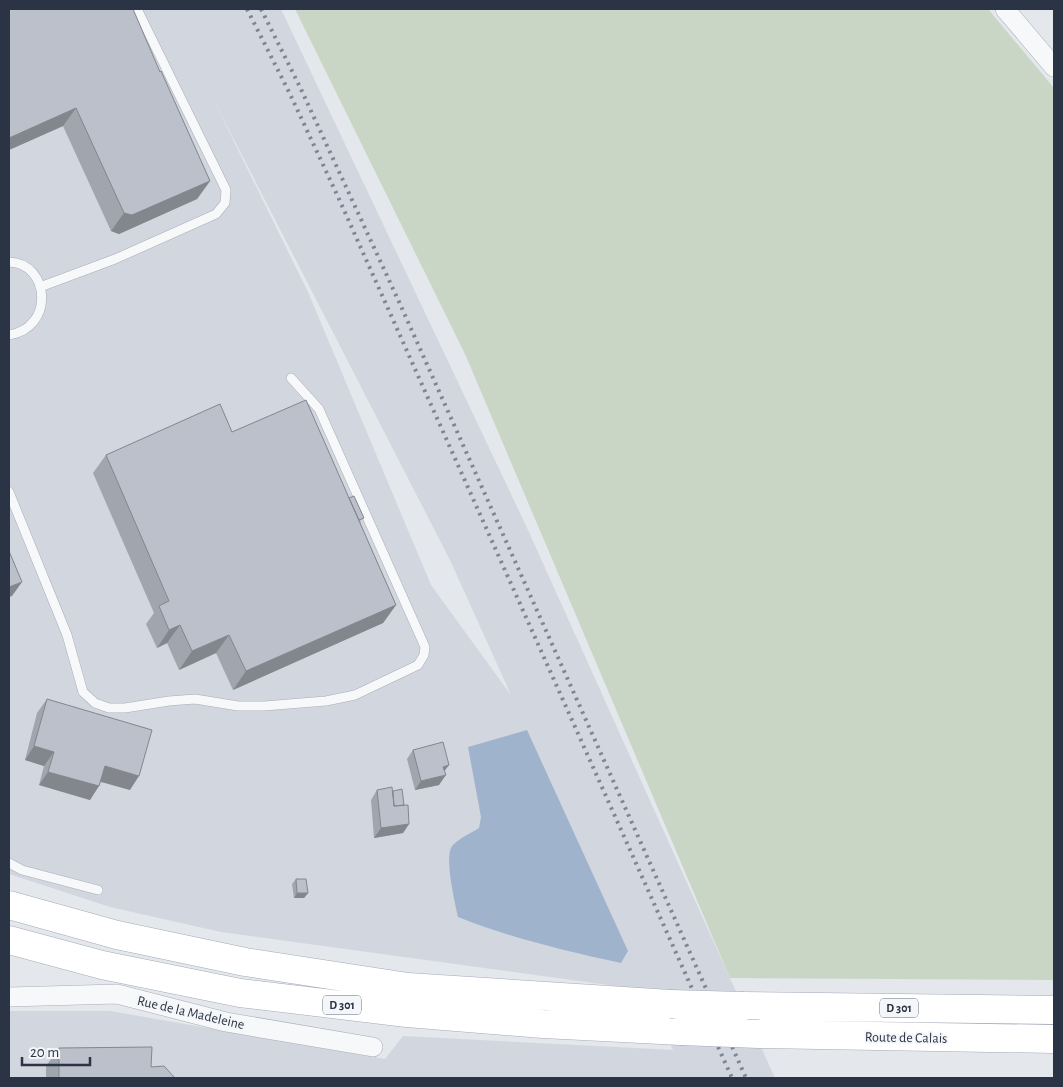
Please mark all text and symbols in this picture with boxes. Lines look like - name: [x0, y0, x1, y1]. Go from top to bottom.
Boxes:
- street label: Rue de la Madeleine: [136, 994, 246, 1032]
- road number: D 301: [323, 996, 361, 1014]
- road number: D 301: [880, 998, 918, 1018]
- street label: Route de Calais: [865, 1030, 947, 1046]
- scale bar: [22, 1034, 90, 1066]
- text: 20 m: [30, 1045, 59, 1060]

